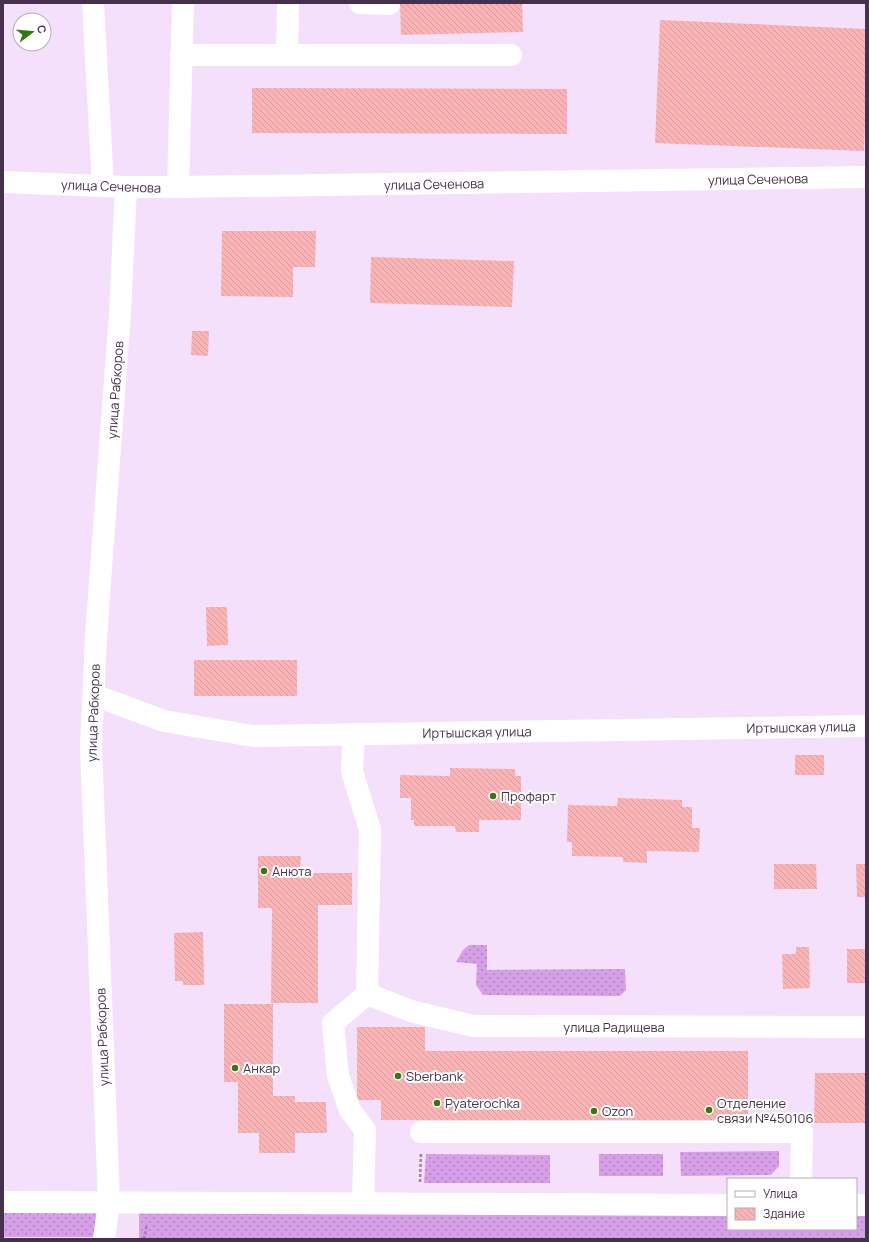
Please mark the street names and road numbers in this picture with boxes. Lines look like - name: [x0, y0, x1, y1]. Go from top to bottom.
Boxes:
- street label: улица Сеченова: [708, 169, 808, 189]
- street label: улица Сеченова: [384, 174, 484, 194]
- street label: улица Сеченова: [60, 175, 162, 197]
- street label: улица Рабкоров: [103, 340, 127, 440]
- street label: улица Рабкоров: [82, 664, 104, 762]
- street label: Иртышская улица: [746, 717, 856, 737]
- street label: Иртышская улица: [422, 722, 532, 742]
- street label: улица Рабкоров: [91, 988, 113, 1086]
- street label: улица Радищева: [563, 1018, 665, 1036]

